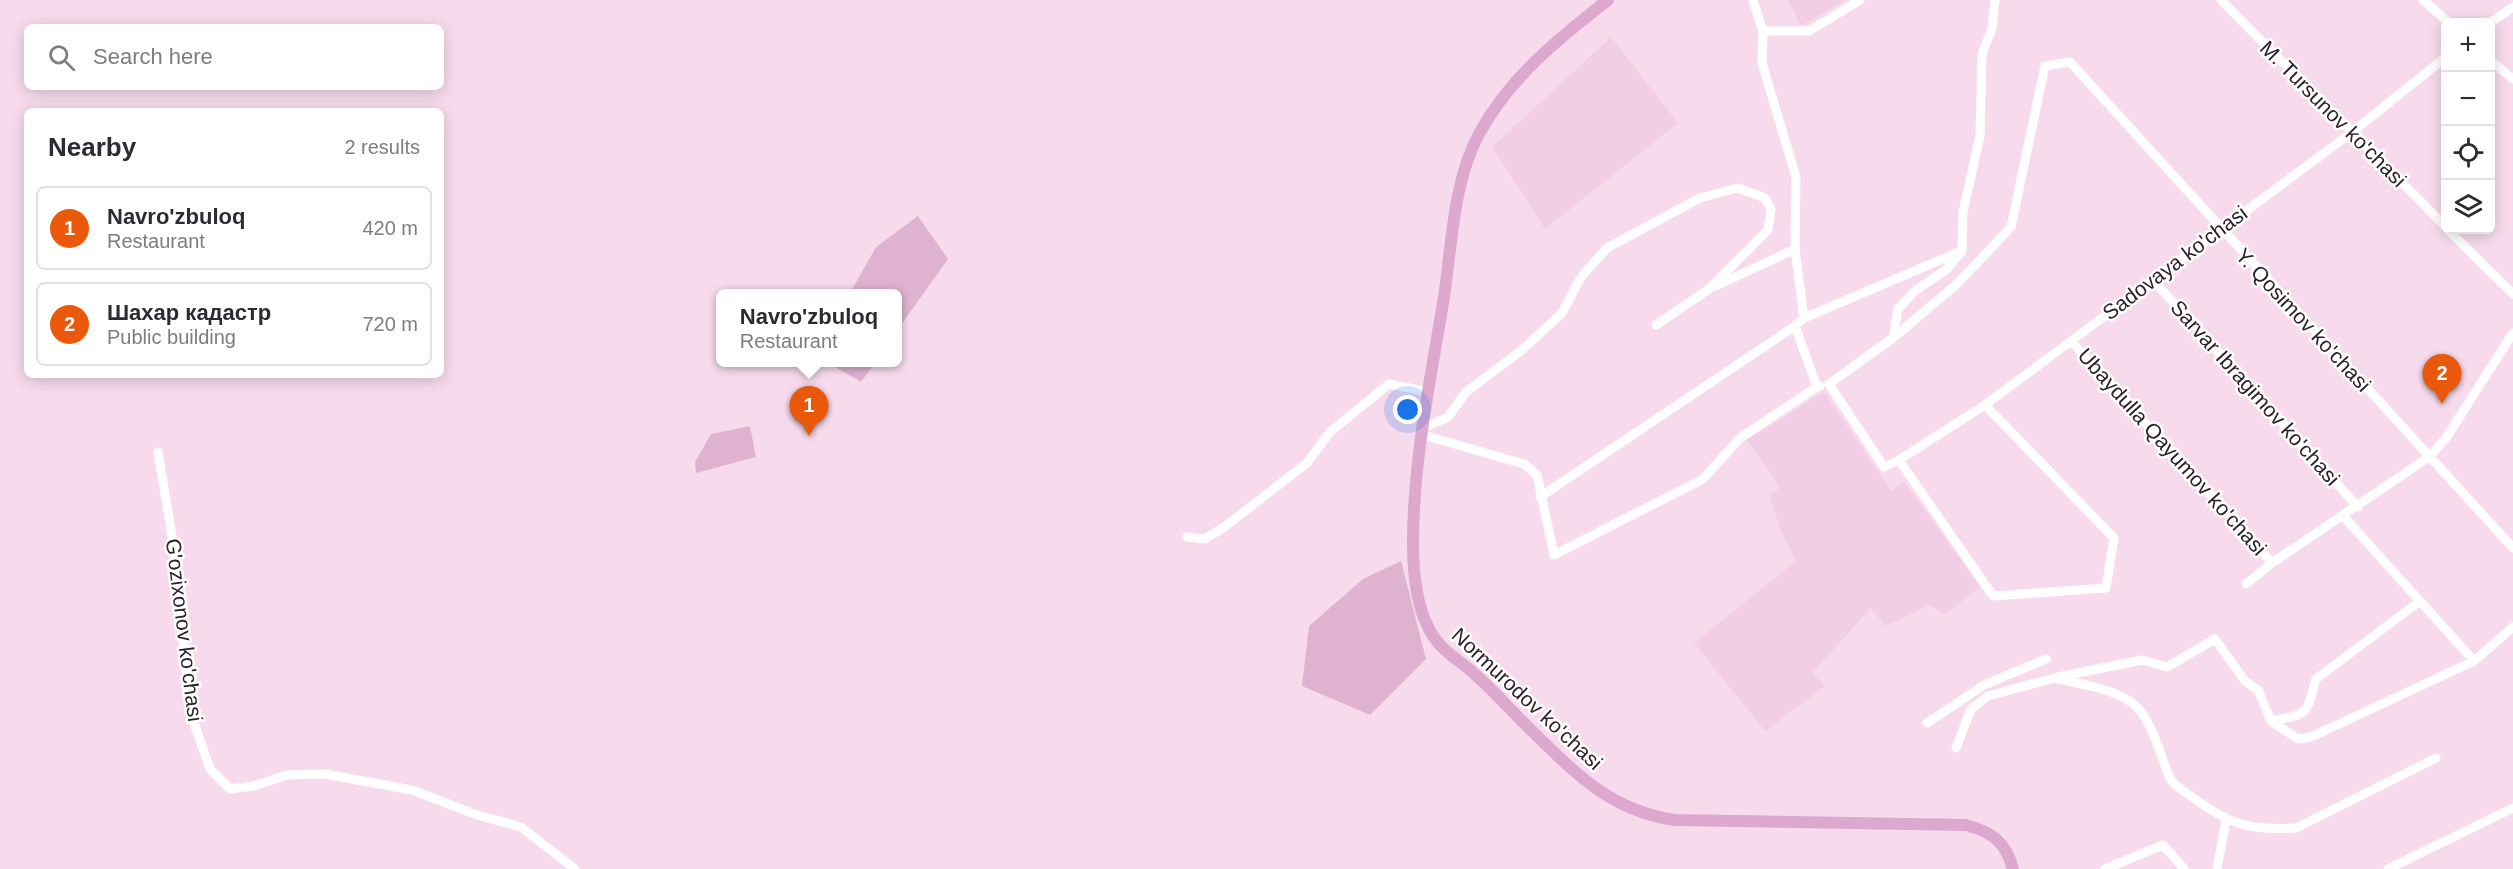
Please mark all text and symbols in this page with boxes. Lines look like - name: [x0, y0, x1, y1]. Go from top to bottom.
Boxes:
- map controls: [2441, 18, 2495, 234]
- button: +: [2441, 18, 2495, 72]
- search box: [24, 24, 444, 90]
- street label: M. Tursunov ko'chasi: [2256, 36, 2411, 191]
- icon: search: [45, 41, 78, 74]
- text: Search here: [93, 44, 213, 69]
- button: −: [2441, 72, 2495, 126]
- button: locate: [2441, 126, 2495, 180]
- text: Nearby: [48, 132, 136, 162]
- text: 2 results: [344, 136, 420, 158]
- button: layers: [2441, 180, 2495, 234]
- street label: Sadovaya ko'chasi: [2098, 201, 2251, 324]
- text: Navro'zbuloq: [107, 204, 245, 229]
- text: 1: [64, 217, 75, 239]
- text: 420 m: [362, 217, 418, 239]
- text: Restaurant: [107, 230, 205, 252]
- street label: Y. Qosimov ko'chasi: [2231, 243, 2376, 396]
- popup: [716, 289, 902, 367]
- street label: Sarvar Ibragimov ko'chasi: [2166, 295, 2345, 490]
- text: Шахар кадастр: [107, 300, 271, 325]
- text: Navro'zbuloq: [740, 304, 878, 329]
- text: 2: [64, 313, 75, 335]
- text: 720 m: [362, 313, 418, 335]
- text: Public building: [107, 326, 236, 348]
- text: Restaurant: [740, 330, 838, 352]
- street label: Ubaydulla Qayumov ko'chasi: [2073, 344, 2271, 560]
- pin: 2: [2422, 354, 2462, 404]
- pin: 1: [790, 386, 828, 436]
- your location: [1393, 395, 1422, 424]
- street label: G'ozixonov ko'chasi: [162, 537, 207, 723]
- street label: Normurodov ko'chasi: [1448, 623, 1607, 774]

